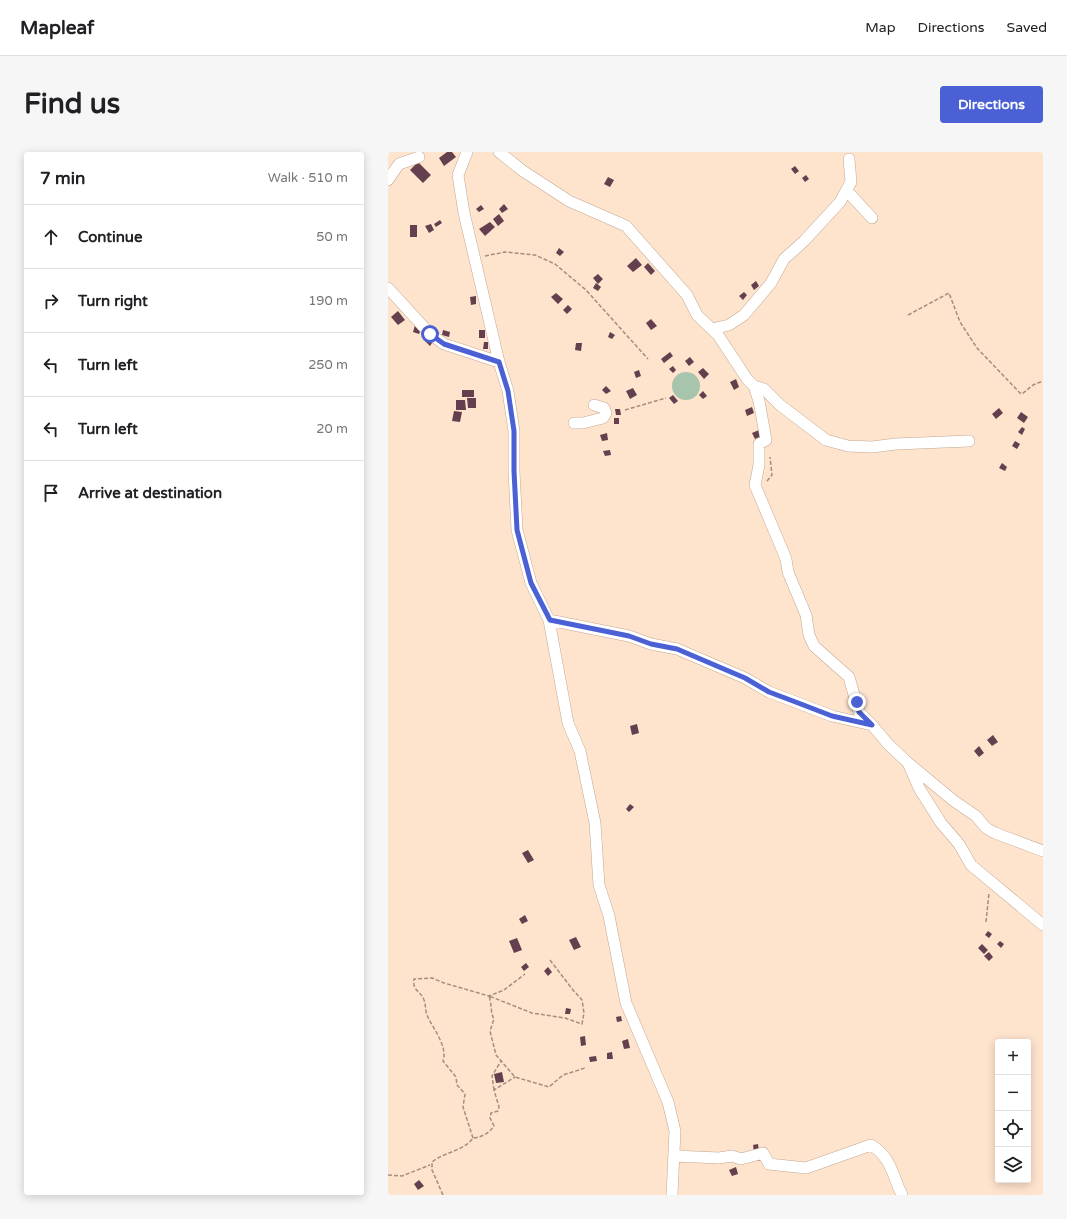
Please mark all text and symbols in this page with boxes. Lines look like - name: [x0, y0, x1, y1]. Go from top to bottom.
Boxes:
- text: Mapleaf: [20, 17, 94, 39]
- text: Map: [865, 19, 896, 36]
- text: Directions: [918, 19, 985, 36]
- text: Saved: [1007, 19, 1047, 36]
- button: Directions: [940, 86, 1043, 123]
- text: Find us: [24, 87, 120, 121]
- text: 7 min: [40, 168, 85, 189]
- text: Walk · 510 m: [268, 170, 348, 186]
- icon: ahead: [40, 226, 62, 248]
- text: Continue: [78, 228, 142, 246]
- text: 50 m: [316, 229, 348, 245]
- icon: right: [40, 290, 62, 312]
- text: Turn right: [78, 292, 148, 310]
- text: 190 m: [308, 293, 348, 309]
- route start: [421, 325, 439, 343]
- icon: left: [40, 354, 62, 376]
- text: Turn left: [78, 356, 138, 374]
- text: 250 m: [308, 357, 348, 373]
- icon: left: [40, 418, 62, 440]
- text: Turn left: [78, 420, 138, 438]
- text: 20 m: [316, 421, 348, 437]
- icon: arrive: [40, 482, 62, 504]
- text: Arrive at destination: [78, 484, 222, 502]
- route end: [848, 693, 866, 711]
- map controls: [995, 1039, 1031, 1183]
- button: +: [995, 1039, 1031, 1075]
- button: −: [995, 1075, 1031, 1111]
- button: locate: [995, 1111, 1031, 1147]
- button: layers: [995, 1147, 1031, 1183]

